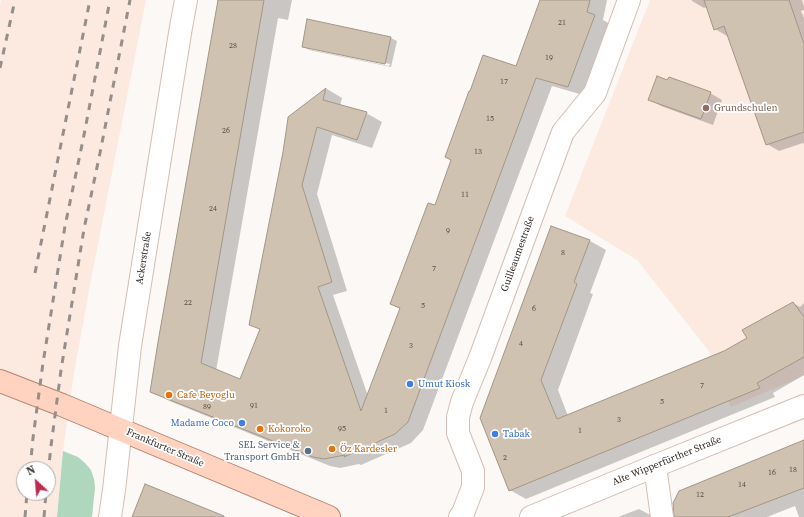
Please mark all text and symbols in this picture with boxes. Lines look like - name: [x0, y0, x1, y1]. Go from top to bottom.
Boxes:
- house number: 21: [558, 18, 566, 28]
- house number: 28: [229, 41, 237, 51]
- house number: 19: [545, 53, 553, 63]
- house number: 17: [500, 77, 508, 87]
- place label: Grundschulen: [714, 102, 778, 114]
- marker: Grundschulen: [701, 103, 711, 113]
- house number: 15: [486, 114, 494, 124]
- house number: 26: [222, 126, 230, 136]
- house number: 13: [474, 147, 482, 157]
- house number: 11: [461, 190, 469, 200]
- house number: 24: [209, 204, 217, 214]
- street label: Guilleaumestraße: [499, 215, 537, 293]
- house number: 9: [446, 226, 450, 236]
- street label: Ackerstraße: [134, 231, 154, 285]
- house number: 8: [561, 248, 565, 258]
- house number: 7: [432, 264, 436, 274]
- house number: 22: [184, 298, 192, 308]
- house number: 5: [421, 301, 425, 311]
- house number: 6: [532, 304, 536, 314]
- house number: 4: [519, 339, 523, 349]
- house number: 3: [409, 341, 413, 351]
- place label: Umut Kiosk: [418, 378, 470, 390]
- marker: Umut Kiosk: [405, 379, 415, 389]
- house number: 7: [700, 381, 704, 391]
- place label: Cafe Beyoglu: [177, 389, 235, 401]
- marker: Cafe Beyoglu: [164, 390, 174, 400]
- house number: 5: [660, 397, 664, 407]
- house number: 91: [250, 401, 258, 411]
- house number: 89: [203, 402, 211, 412]
- house number: 1: [384, 406, 388, 416]
- house number: 3: [617, 415, 621, 425]
- place label: Madame Coco: [171, 417, 234, 429]
- marker: Madame Coco: [237, 418, 247, 428]
- place label: Kokoroko: [268, 423, 311, 435]
- marker: Kokoroko: [255, 424, 265, 434]
- house number: 95: [338, 424, 346, 434]
- street label: Frankfurter Straße: [124, 426, 206, 470]
- house number: 1: [578, 426, 582, 436]
- place label: Tabak: [503, 428, 530, 440]
- marker: Tabak: [490, 429, 500, 439]
- street label: Alte Wipperfürther Straße: [611, 434, 723, 488]
- place label: SEL Service & Transport GmbH: [224, 439, 300, 462]
- place label: Öz Kardesler: [340, 443, 397, 455]
- marker: Öz Kardesler: [327, 444, 337, 454]
- marker: SEL Service & Transport GmbH: [303, 446, 313, 456]
- house number: 2: [503, 453, 507, 463]
- north arrow: [16, 461, 56, 501]
- text: N: [24, 462, 38, 479]
- house number: 18: [789, 465, 797, 475]
- house number: 16: [768, 468, 776, 478]
- house number: 14: [738, 480, 746, 490]
- house number: 12: [696, 490, 704, 500]

